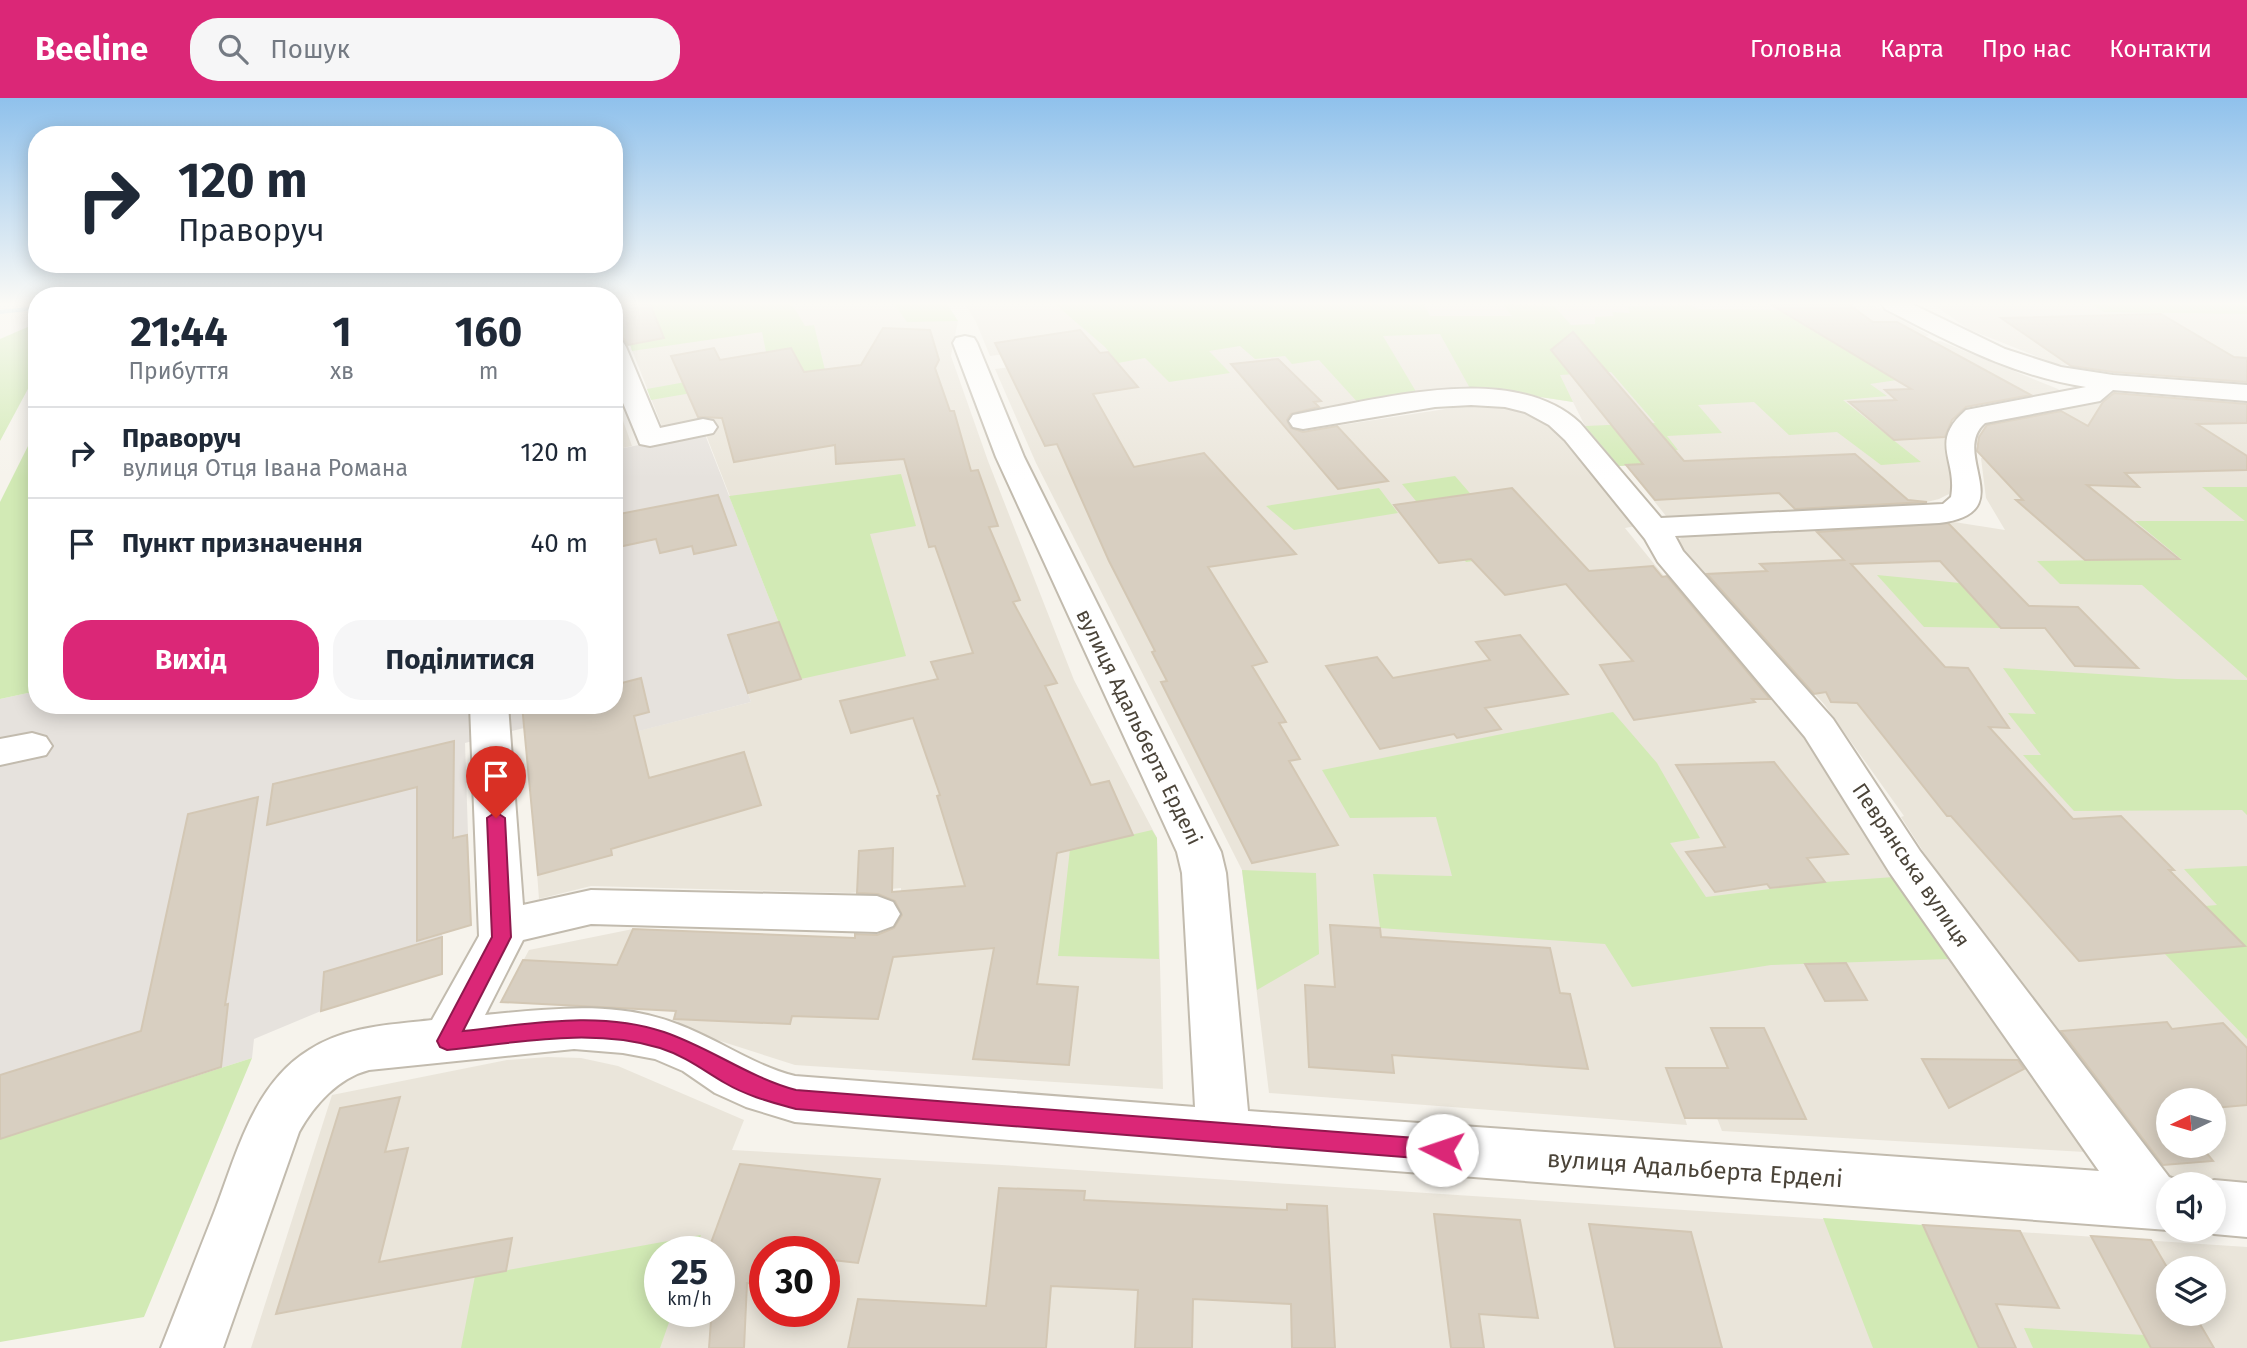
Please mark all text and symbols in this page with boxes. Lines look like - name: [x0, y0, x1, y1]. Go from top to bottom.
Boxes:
- search box: [190, 18, 680, 81]
- text: Beeline: [35, 29, 148, 69]
- icon: search: [214, 30, 252, 68]
- text: Пошук: [270, 34, 350, 65]
- text: Головна: [1750, 35, 1842, 63]
- text: Карта: [1880, 35, 1944, 63]
- text: Про нас: [1982, 35, 2071, 63]
- text: Контакти: [2109, 35, 2212, 63]
- text: 120 m: [178, 151, 308, 210]
- icon: right: [63, 154, 154, 245]
- text: Праворуч: [178, 211, 325, 249]
- text: 21:44: [130, 307, 228, 357]
- text: 1: [332, 307, 352, 357]
- text: 160: [455, 307, 522, 357]
- text: Прибуття: [129, 357, 229, 385]
- text: хв: [330, 357, 354, 385]
- text: m: [479, 357, 498, 385]
- text: Праворуч: [122, 423, 241, 454]
- icon: right: [63, 434, 101, 472]
- text: 120 m: [520, 437, 588, 468]
- text: вулиця Отця Івана Романа: [122, 454, 408, 482]
- icon: arrive: [63, 525, 101, 563]
- text: Пункт призначення: [122, 528, 363, 559]
- text: 40 m: [530, 528, 588, 559]
- street label: вулиця Адальберта Ерделі: [1070, 605, 1208, 849]
- button: Вихід: [63, 620, 319, 700]
- button: Поділитися: [333, 620, 588, 700]
- pin: [466, 746, 526, 818]
- icon: arrive: [477, 757, 515, 795]
- street label: Певрянська вулиця: [1846, 778, 1976, 952]
- north arrow: [2156, 1088, 2226, 1158]
- map controls: [2156, 1088, 2226, 1326]
- position arrow: [1405, 1113, 1479, 1187]
- street label: вулиця Адальберта Ерделі: [1546, 1145, 1844, 1193]
- button: sound: [2156, 1172, 2226, 1242]
- speed limit sign: 30: [749, 1236, 840, 1327]
- text: 25: [671, 1251, 708, 1293]
- button: layers: [2156, 1256, 2226, 1326]
- text: km/h: [667, 1288, 712, 1310]

